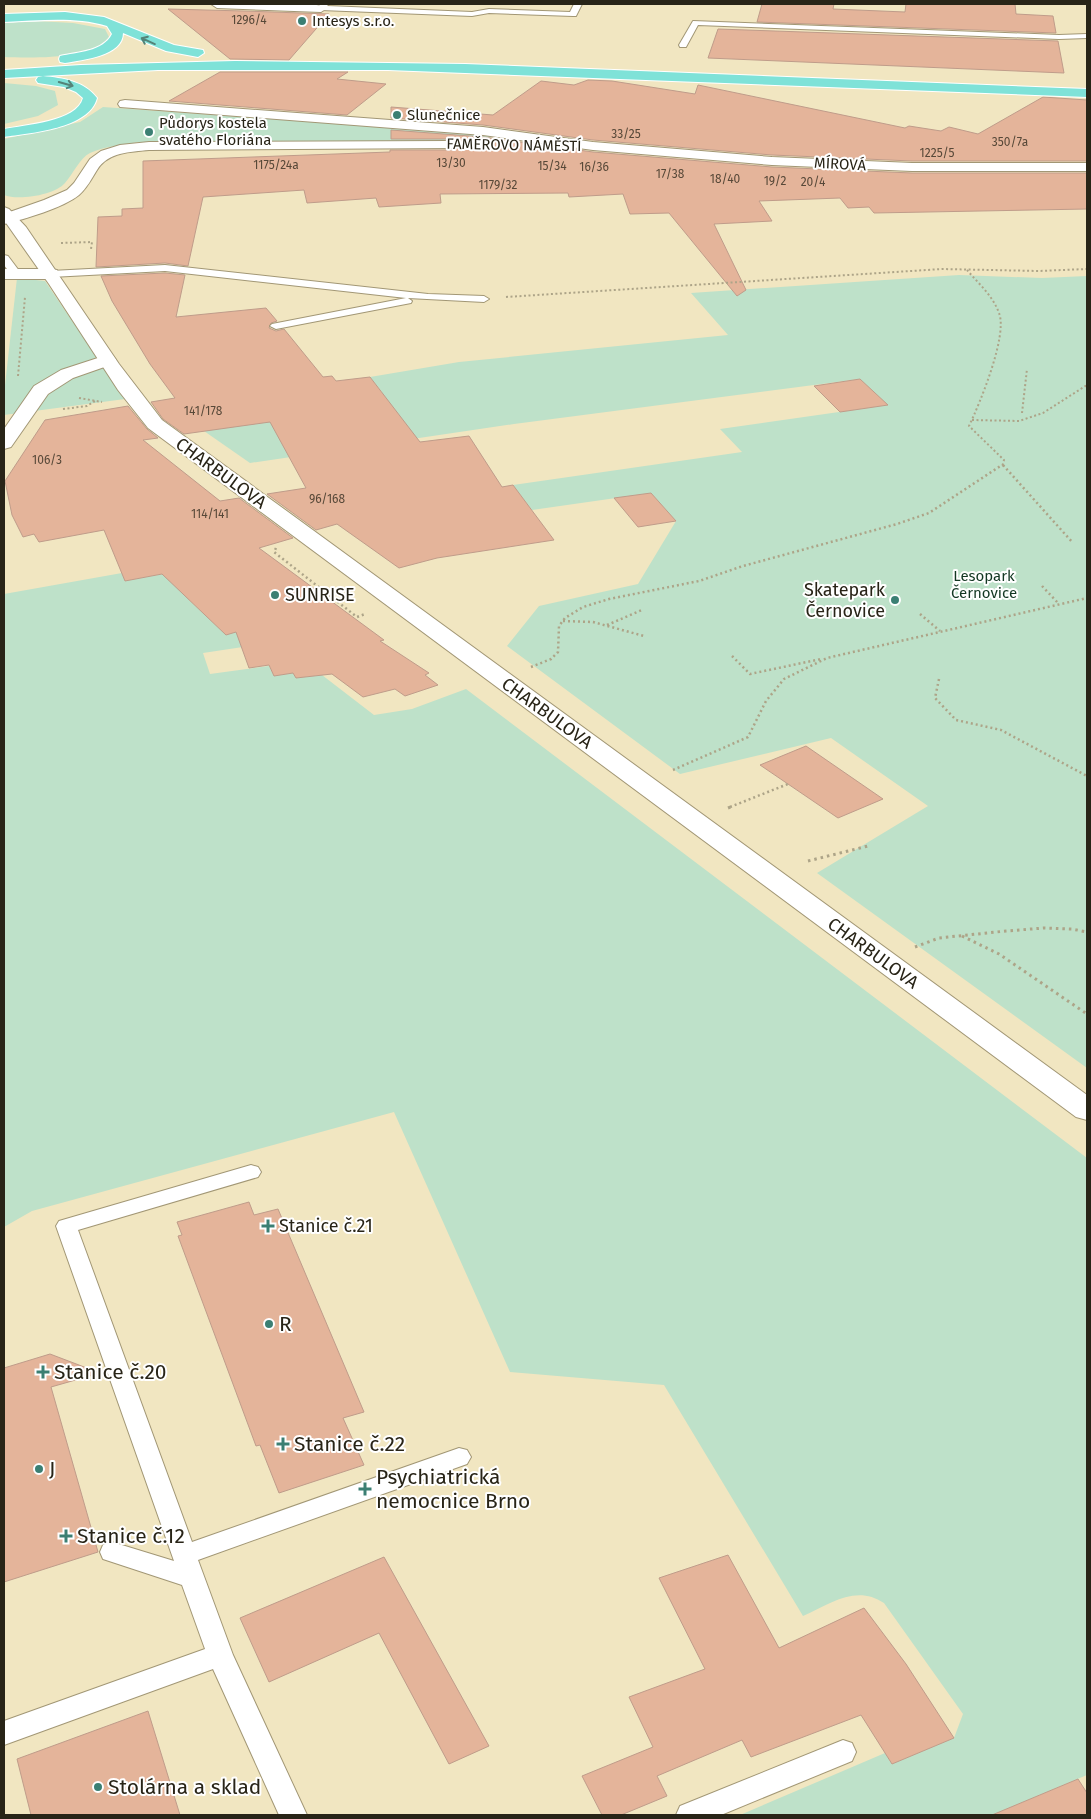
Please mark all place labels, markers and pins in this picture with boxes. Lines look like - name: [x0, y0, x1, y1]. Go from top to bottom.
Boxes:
- place label: Intesys s.r.o.: [312, 12, 394, 30]
- marker: Intesys s.r.o.: [296, 15, 308, 27]
- place label: Slunečnice: [407, 106, 481, 124]
- marker: Slunečnice: [391, 109, 403, 121]
- place label: Půdorys kostela svatého Floriána: [159, 114, 271, 149]
- marker: Půdorys kostela svatého Floriána: [143, 126, 155, 138]
- place label: Skatepark Černovice: [804, 579, 886, 622]
- place label: SUNRISE: [285, 584, 355, 606]
- marker: SUNRISE: [269, 589, 281, 601]
- marker: Skatepark Černovice: [889, 594, 901, 606]
- place label: Stanice č.21: [279, 1215, 373, 1237]
- marker: Stanice č.21: [261, 1219, 275, 1233]
- place label: R: [279, 1311, 292, 1337]
- marker: R: [263, 1318, 275, 1330]
- place label: Stanice č.20: [54, 1359, 167, 1385]
- marker: Stanice č.20: [36, 1365, 50, 1379]
- place label: Stanice č.22: [294, 1431, 405, 1457]
- marker: Stanice č.22: [276, 1437, 290, 1451]
- place label: J: [49, 1456, 55, 1482]
- marker: J: [33, 1463, 45, 1475]
- place label: Psychiatrická nemocnice Brno: [376, 1464, 530, 1514]
- marker: Psychiatrická nemocnice Brno: [358, 1482, 372, 1496]
- place label: Stanice č.12: [77, 1523, 185, 1549]
- marker: Stanice č.12: [59, 1529, 73, 1543]
- place label: Stolárna a sklad: [108, 1774, 261, 1800]
- marker: Stolárna a sklad: [92, 1781, 104, 1793]

